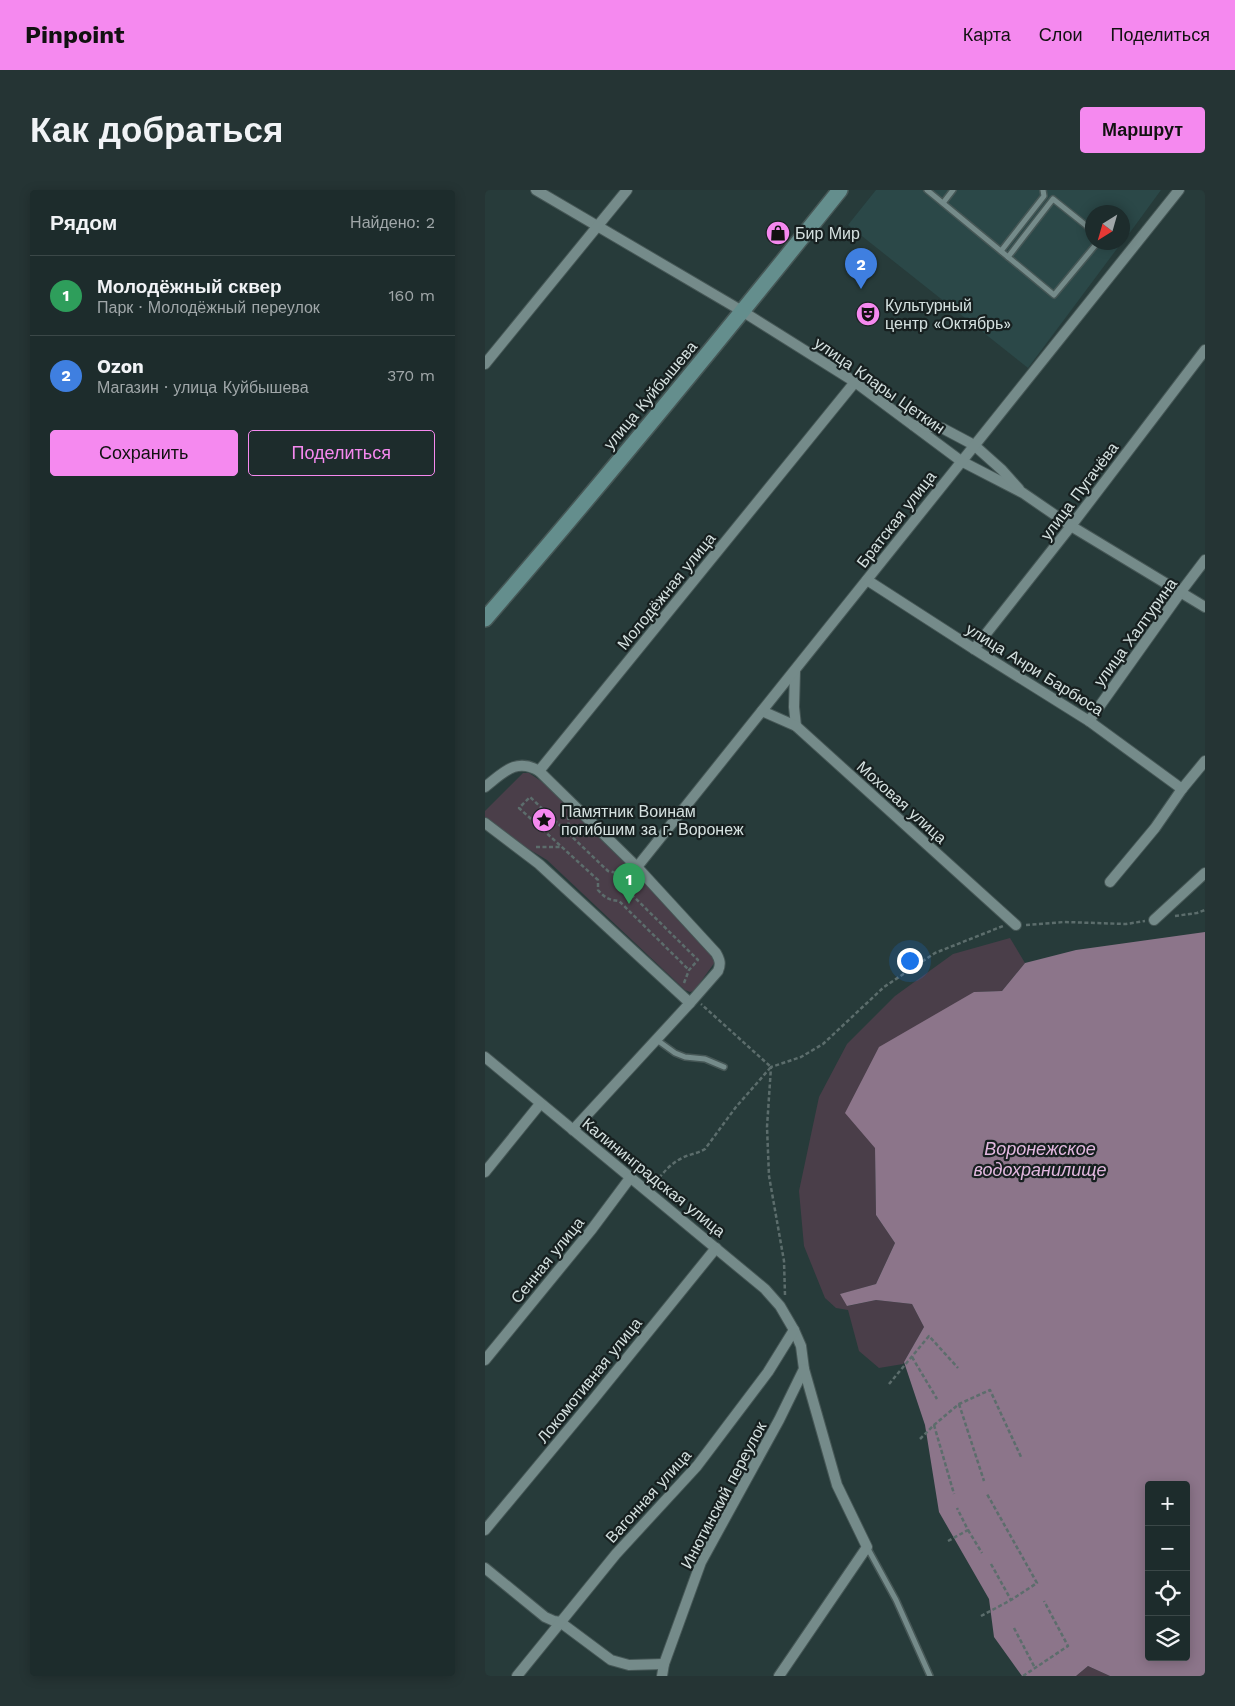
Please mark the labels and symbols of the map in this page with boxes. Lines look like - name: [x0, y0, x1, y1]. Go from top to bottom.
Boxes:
- north arrow: [1085, 205, 1130, 250]
- shop icon: Бир Мир: [765, 220, 791, 246]
- place label: Бир Мир: [795, 224, 860, 243]
- pin: 2: [845, 248, 877, 289]
- place label: Культурный центр «Октябрь»: [885, 296, 1011, 333]
- theatre icon: Культурный центр «Октябрь»: [855, 301, 881, 327]
- street label: улица Клары Цеткин: [811, 333, 949, 438]
- street label: улица Куйбышева: [600, 337, 701, 453]
- street label: улица Пугачёва: [1036, 439, 1122, 544]
- street label: Братская улица: [853, 467, 940, 571]
- street label: Молодёжная улица: [613, 529, 719, 654]
- street label: улица Халтурина: [1090, 574, 1181, 690]
- street label: улица Анри Барбюса: [962, 619, 1107, 720]
- street label: Моховая улица: [853, 757, 951, 848]
- place label: Памятник Воинам погибшим за г. Воронеж: [561, 802, 744, 839]
- place icon: Памятник Воинам погибшим за г. Воронеж: [531, 807, 557, 833]
- pin: 1: [613, 863, 645, 904]
- your location: [897, 948, 923, 974]
- street label: Калининградская улица: [578, 1114, 729, 1241]
- water label: Воронежское водохранилище: [973, 1138, 1107, 1180]
- street label: Сенная улица: [507, 1213, 588, 1307]
- street label: Локомотивная улица: [533, 1314, 646, 1447]
- street label: Инютинский переулок: [677, 1418, 771, 1572]
- street label: Вагонная улица: [602, 1446, 695, 1547]

